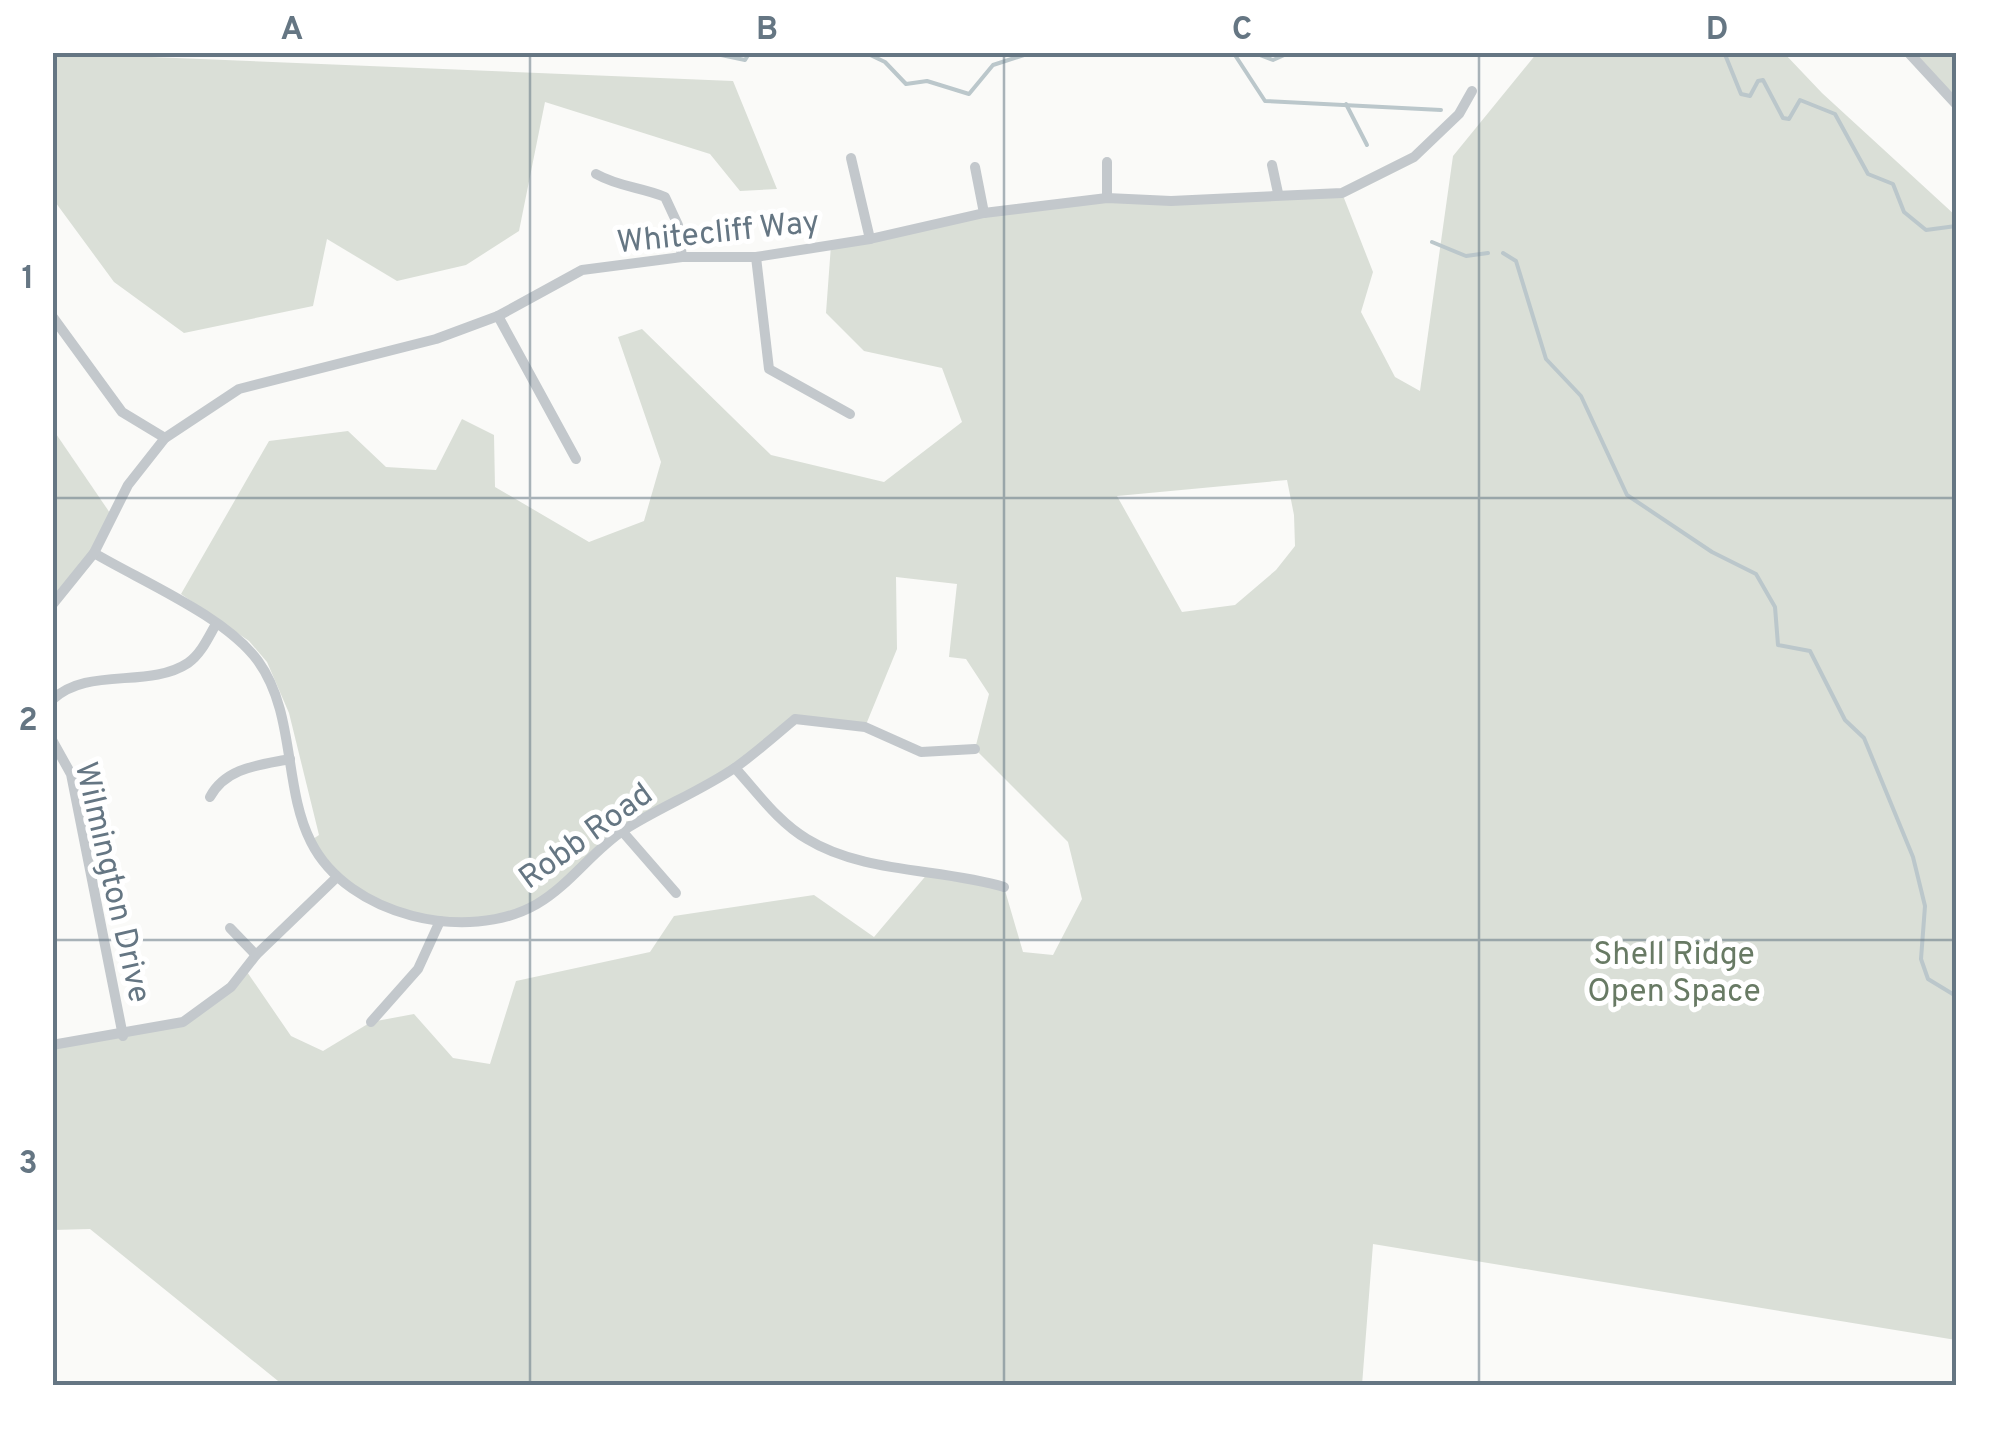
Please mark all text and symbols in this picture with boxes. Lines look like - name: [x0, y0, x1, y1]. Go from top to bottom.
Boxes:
- text: A: [281, 11, 303, 51]
- text: B: [756, 11, 778, 51]
- text: C: [1232, 11, 1252, 51]
- text: D: [1706, 11, 1728, 51]
- street label: Whitecliff Way: [615, 203, 822, 265]
- text: 1: [22, 260, 34, 300]
- text: 2: [18, 702, 38, 742]
- street label: Wilmington Drive: [64, 758, 158, 1007]
- street label: Robb Road: [512, 775, 662, 899]
- park label: Shell Ridge Open Space: [1587, 936, 1761, 1013]
- text: 3: [18, 1145, 38, 1185]

